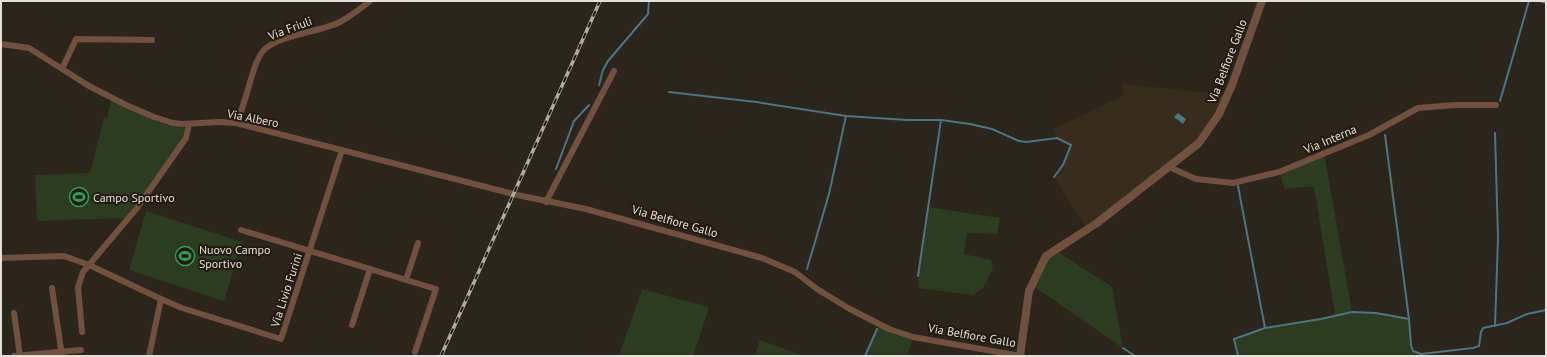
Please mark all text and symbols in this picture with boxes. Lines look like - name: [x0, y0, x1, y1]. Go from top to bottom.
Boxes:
- street label: Via Friuli: [265, 13, 314, 44]
- street label: Via Belfiore Gallo: [1204, 17, 1250, 106]
- street label: Via Albero: [225, 105, 280, 130]
- street label: Via Interna: [1300, 121, 1359, 157]
- sports icon: Campo Sportivo: [68, 186, 90, 208]
- place label: Campo Sportivo: [93, 190, 175, 205]
- street label: Via Belfiore Gallo: [629, 201, 720, 240]
- place label: Nuovo Campo Sportivo: [199, 242, 270, 271]
- sports icon: Nuovo Campo Sportivo: [174, 245, 196, 267]
- street label: Via Livio Furini: [267, 251, 305, 330]
- street label: Via Belfiore Gallo: [926, 320, 1017, 350]

